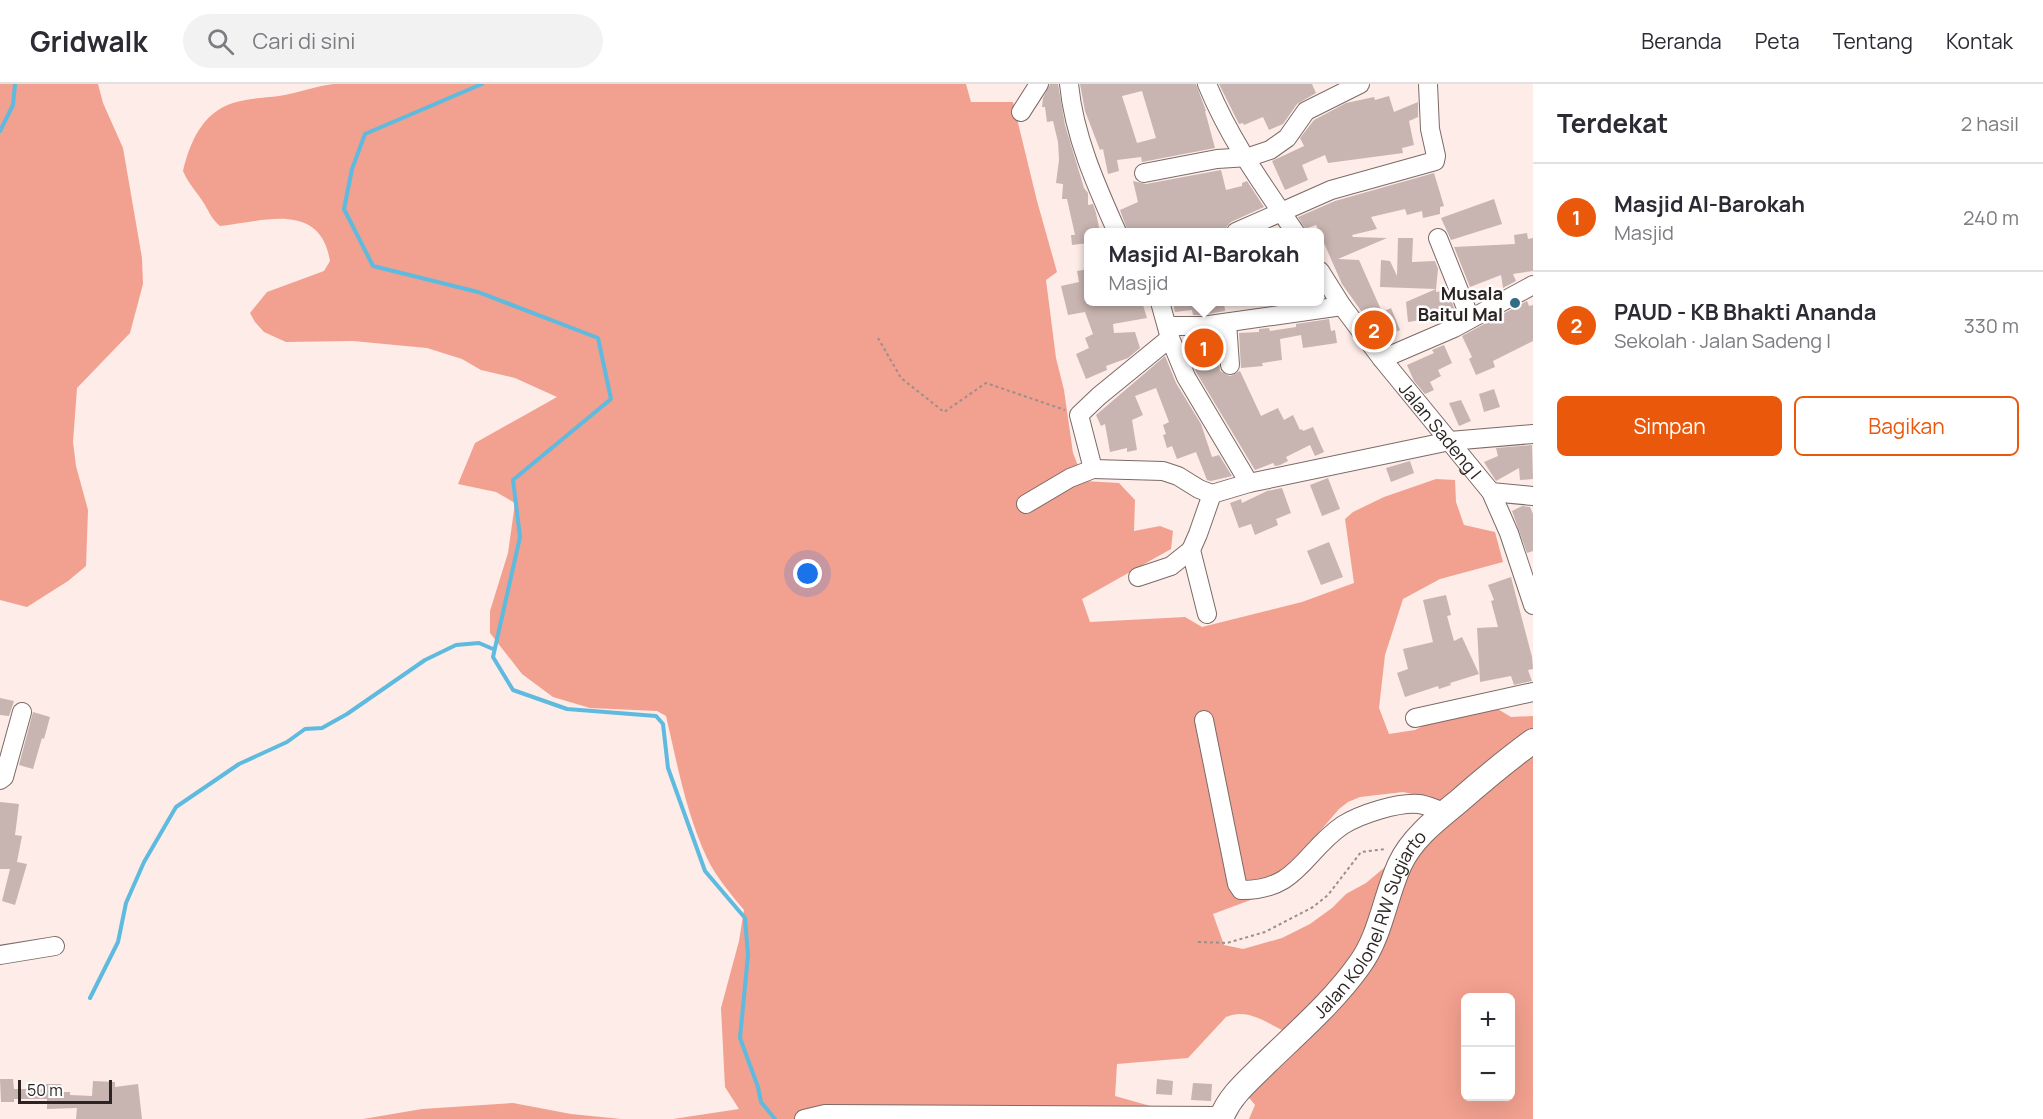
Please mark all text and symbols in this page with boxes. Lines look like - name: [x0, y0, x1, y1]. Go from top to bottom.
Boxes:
- search box: [183, 14, 603, 68]
- text: Gridwalk: [30, 22, 147, 60]
- icon: search: [204, 25, 237, 58]
- text: Cari di sini: [252, 26, 355, 56]
- text: Beranda: [1641, 27, 1722, 55]
- text: Peta: [1755, 27, 1800, 55]
- text: Tentang: [1833, 27, 1913, 55]
- text: Kontak: [1946, 27, 2013, 55]
- text: Terdekat: [1557, 105, 1668, 141]
- text: 2 hasil: [1961, 110, 2019, 137]
- text: Masjid Al-Barokah: [1614, 189, 1805, 219]
- text: 1: [1572, 204, 1581, 231]
- text: 240 m: [1963, 204, 2019, 231]
- text: Masjid: [1614, 219, 1674, 246]
- popup: [1084, 228, 1324, 306]
- text: Masjid Al-Barokah: [1108, 239, 1300, 269]
- text: Masjid: [1108, 269, 1168, 296]
- place label: Musala Baitul Mal: [1418, 281, 1503, 326]
- marker: Musala Baitul Mal: [1508, 296, 1522, 310]
- text: PAUD - KB Bhakti Ananda: [1614, 297, 1876, 327]
- pin: 2: [1354, 308, 1394, 352]
- text: 2: [1571, 312, 1582, 339]
- text: 330 m: [1964, 312, 2019, 339]
- pin: 1: [1184, 326, 1224, 370]
- text: Sekolah · Jalan Sadeng I: [1614, 327, 1831, 354]
- street label: Jalan Sadeng I: [1394, 377, 1487, 484]
- button: Simpan: [1557, 396, 1782, 456]
- button: Bagikan: [1794, 396, 2019, 456]
- your location: [793, 559, 822, 588]
- street label: Jalan Kolonel RW Sugiarto: [1308, 825, 1431, 1023]
- map controls: [1461, 993, 1515, 1101]
- button: +: [1461, 993, 1515, 1047]
- button: −: [1461, 1047, 1515, 1101]
- scale bar: [18, 1077, 112, 1104]
- text: 50 m: [27, 1079, 63, 1101]

